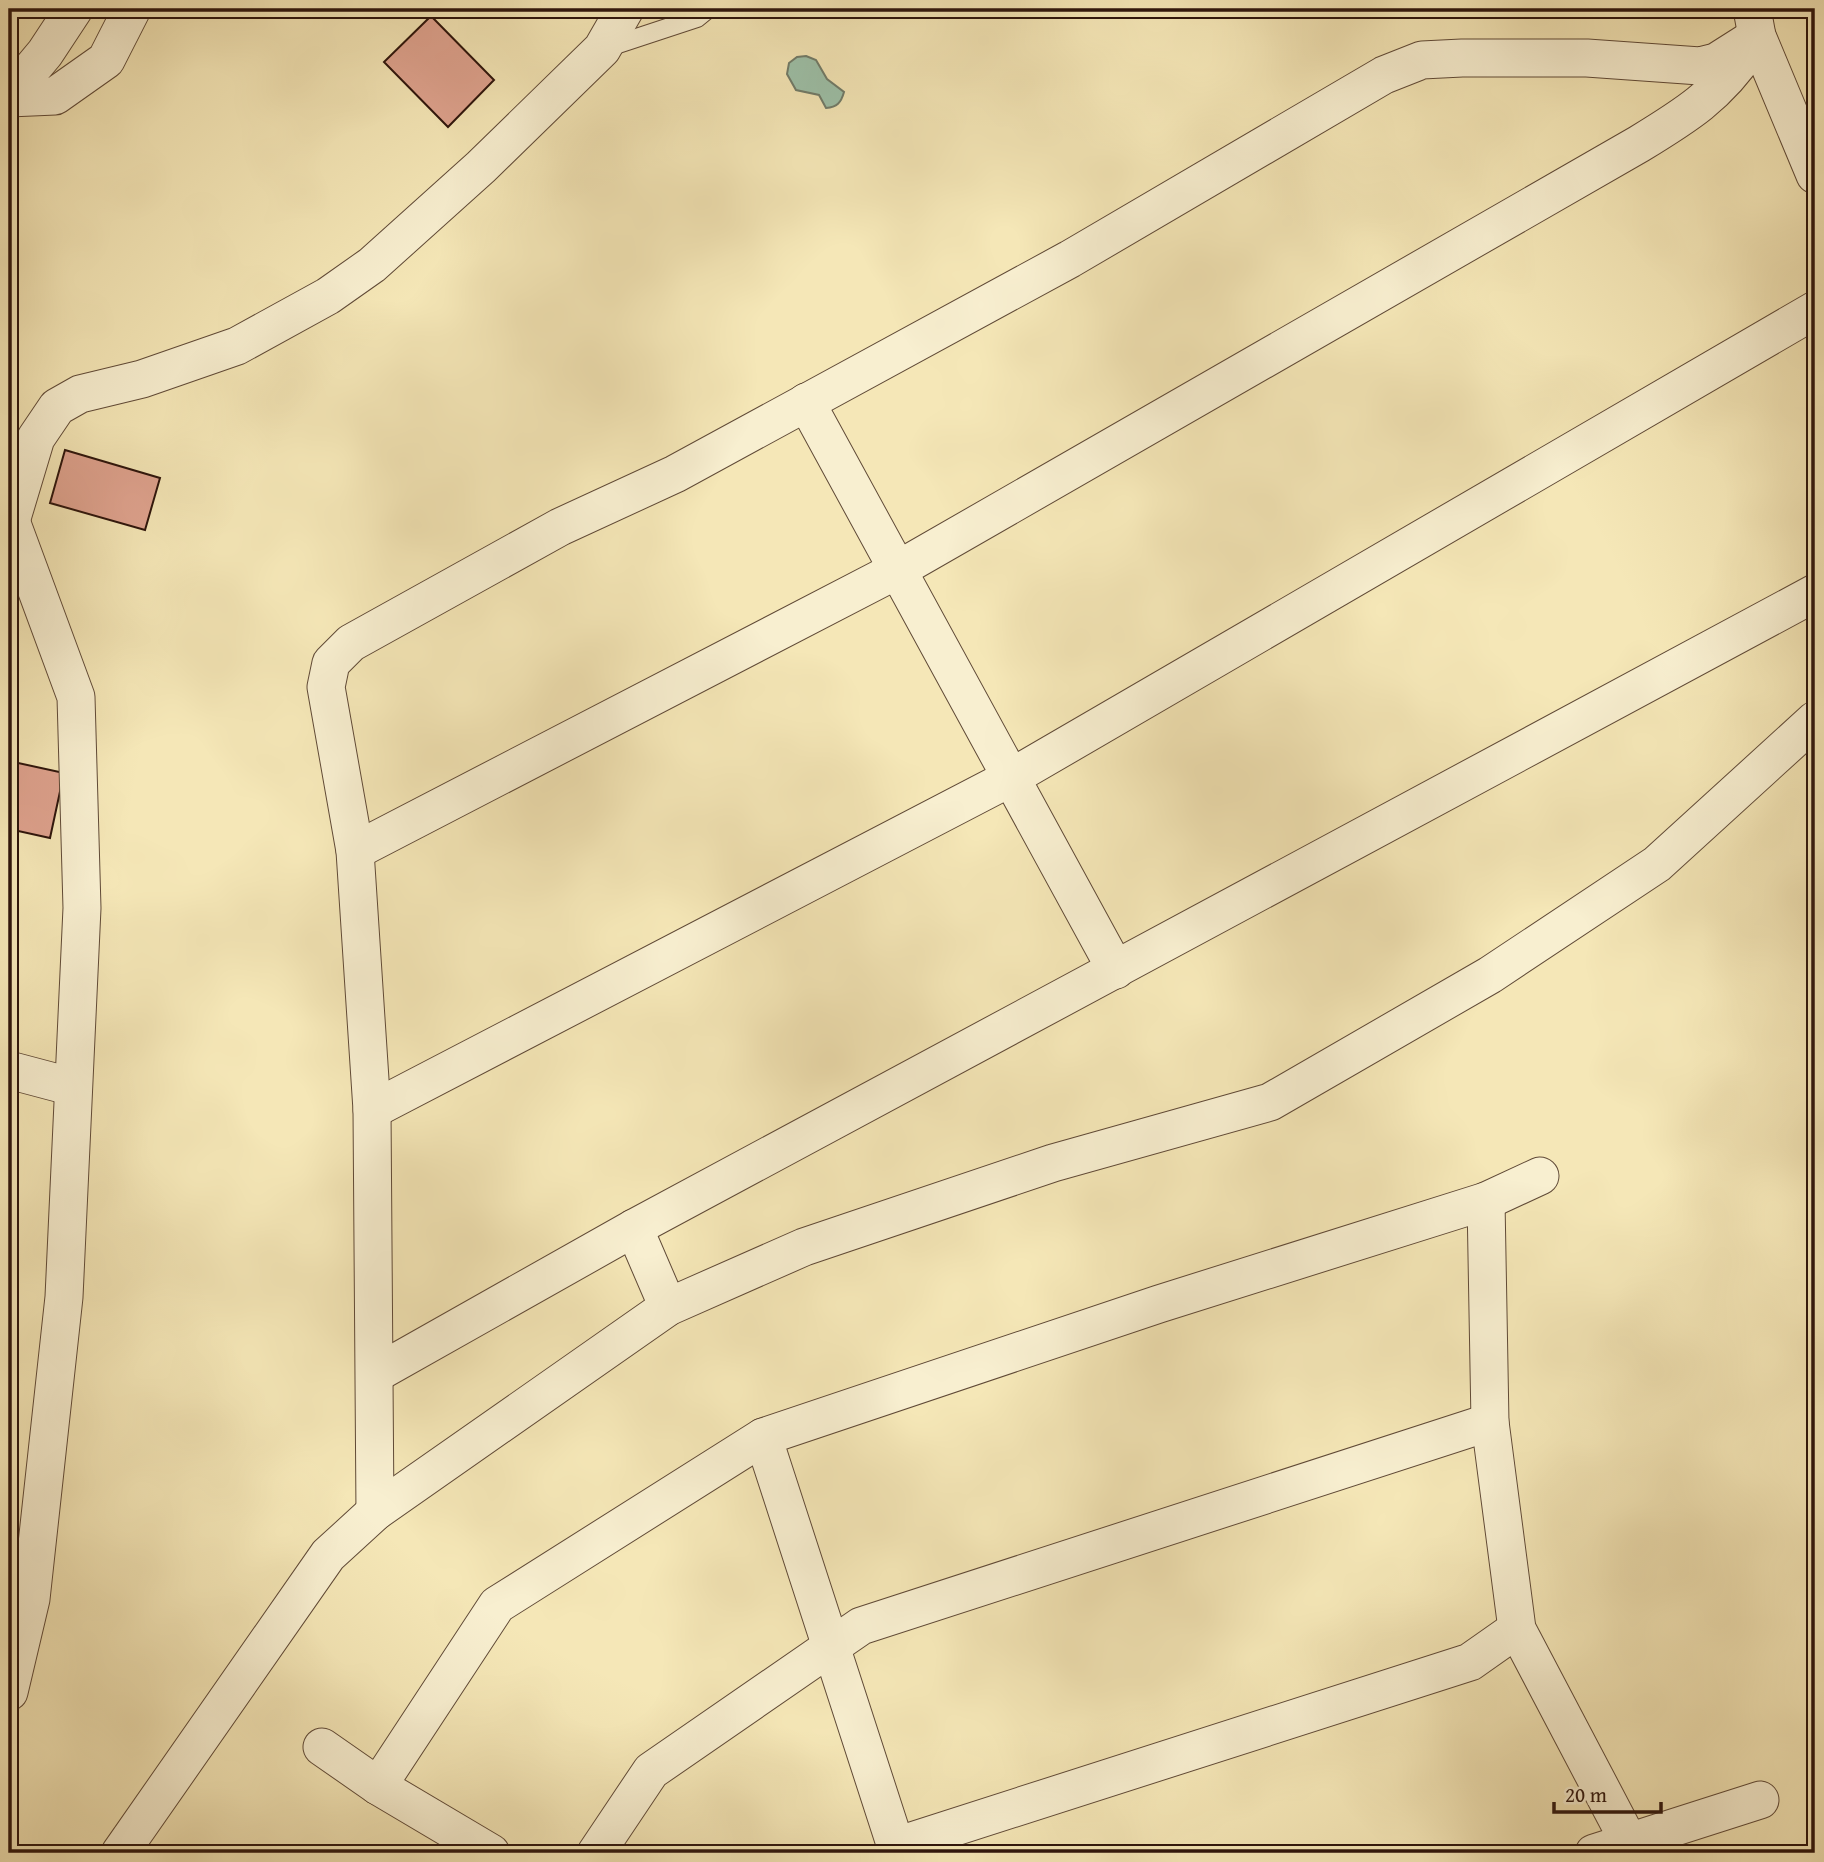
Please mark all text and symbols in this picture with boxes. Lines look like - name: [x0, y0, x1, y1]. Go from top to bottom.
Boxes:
- scale bar: [1554, 1771, 1661, 1815]
- text: 20 m: [1565, 1779, 1607, 1810]

